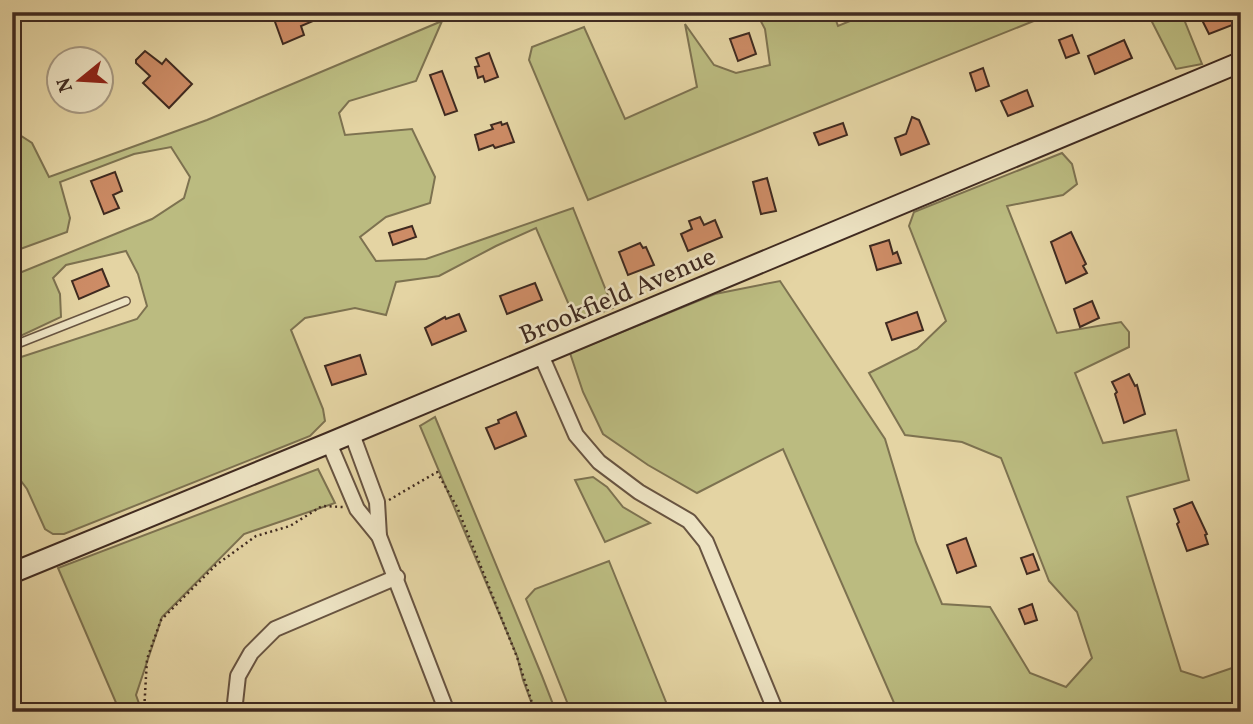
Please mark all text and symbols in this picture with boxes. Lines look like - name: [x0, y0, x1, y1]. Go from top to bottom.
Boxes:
- north arrow: [46, 46, 116, 116]
- text: N: [51, 74, 80, 95]
- street label: Brookfield Avenue: [514, 239, 721, 354]

